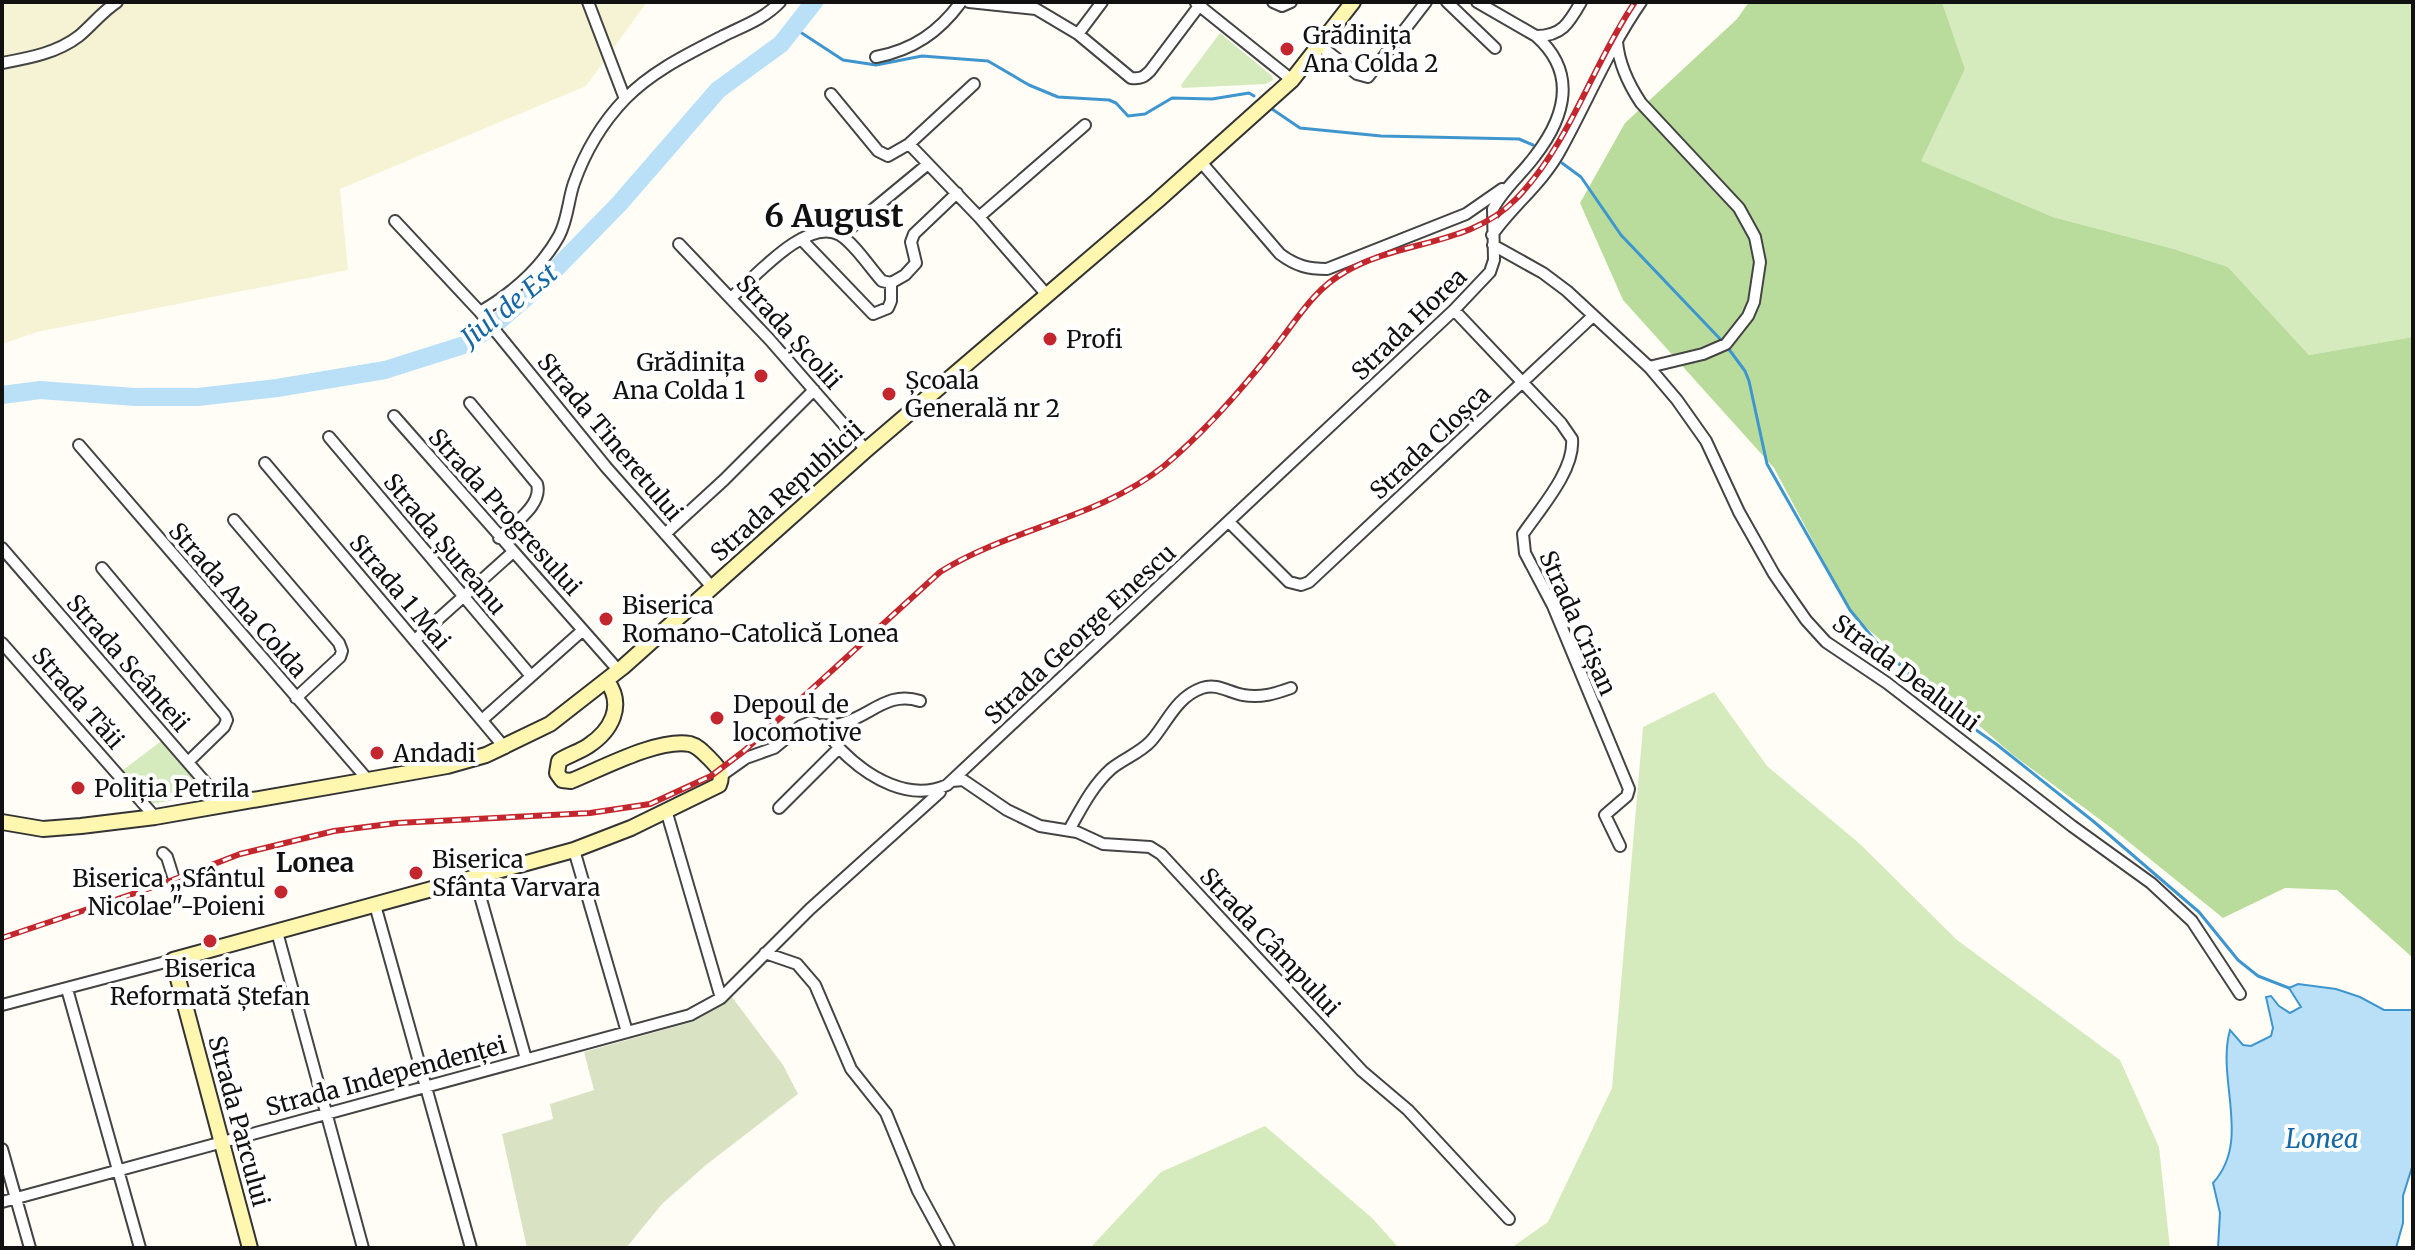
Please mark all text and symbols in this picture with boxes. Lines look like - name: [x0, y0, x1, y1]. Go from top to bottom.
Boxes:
- place label: Grădinița Ana Colda 2: [1302, 20, 1439, 79]
- marker: Grădinița Ana Colda 2: [1278, 40, 1296, 58]
- district label: 6 August: [764, 196, 904, 236]
- water label: Jiul de Est: [452, 256, 565, 356]
- street label: Strada Horea: [1345, 261, 1473, 387]
- street label: Strada Școlii: [729, 268, 849, 396]
- place label: Profi: [1066, 324, 1123, 355]
- marker: Profi: [1041, 330, 1059, 348]
- street label: Strada Tineretului: [531, 346, 690, 528]
- place label: Grădinița Ana Colda 1: [612, 347, 745, 406]
- place label: Școala Generală nr 2: [905, 365, 1060, 424]
- marker: Grădinița Ana Colda 1: [752, 367, 770, 385]
- street label: Strada Cloșca: [1363, 378, 1497, 506]
- marker: Școala Generală nr 2: [880, 385, 898, 403]
- street label: Strada Republicii: [704, 414, 870, 568]
- street label: Strada Progresului: [422, 422, 588, 602]
- street label: Strada Șureanu: [377, 467, 513, 621]
- street label: Strada Ana Colda: [162, 516, 314, 684]
- street label: Strada 1 Mai: [343, 528, 457, 656]
- street label: Strada George Enescu: [978, 537, 1182, 731]
- street label: Strada Crișan: [1532, 546, 1624, 700]
- street label: Strada Scânteii: [60, 588, 196, 738]
- place label: Biserica Romano-Catolică Lonea: [622, 590, 899, 649]
- street label: Strada Dealului: [1826, 608, 1986, 739]
- marker: Biserica Romano-Catolică Lonea: [597, 610, 615, 628]
- street label: Strada Tăii: [25, 641, 131, 756]
- place label: Depoul de locomotive: [733, 689, 862, 748]
- marker: Depoul de locomotive: [708, 709, 726, 727]
- place label: Andadi: [392, 738, 476, 769]
- marker: Andadi: [368, 744, 386, 762]
- place label: Poliția Petrila: [94, 773, 250, 804]
- marker: Poliția Petrila: [69, 779, 87, 797]
- place label: Biserica Sfânta Varvara: [432, 844, 600, 903]
- district label: Lonea: [276, 846, 354, 879]
- street label: Strada Câmpului: [1193, 861, 1347, 1023]
- place label: Biserica ,,Sfântul Nicolae"-Poieni: [72, 863, 265, 922]
- marker: Biserica Sfânta Varvara: [407, 864, 425, 882]
- marker: Biserica ,,Sfântul Nicolae"-Poieni: [272, 883, 290, 901]
- marker: Biserica Reformată Ștefan: [201, 932, 219, 950]
- place label: Biserica Reformată Ștefan: [110, 953, 310, 1012]
- street label: Strada Independenței: [262, 1029, 510, 1123]
- street label: Strada Parcului: [201, 1032, 277, 1210]
- water label: Lonea: [2285, 1122, 2359, 1155]

